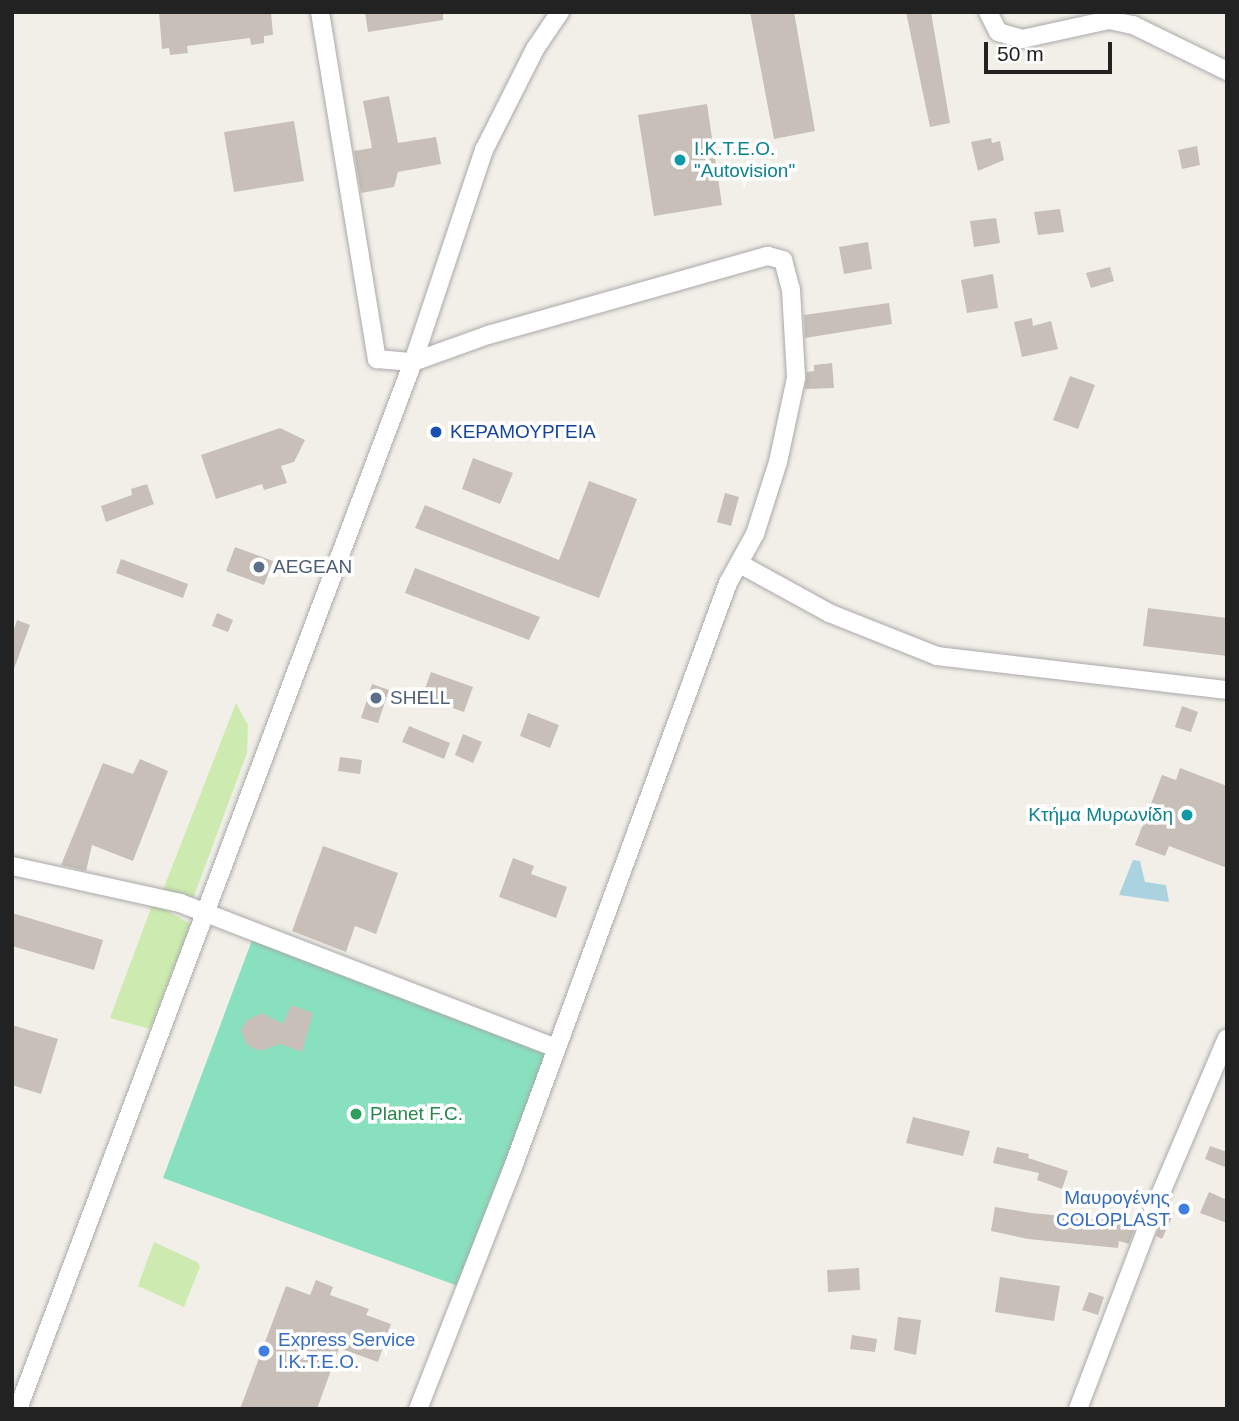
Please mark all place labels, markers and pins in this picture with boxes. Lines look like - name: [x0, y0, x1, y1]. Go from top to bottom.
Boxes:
- place label: I.Κ.Τ.Ε.Ο. "Autovision": [694, 138, 795, 182]
- marker: I.Κ.Τ.Ε.Ο. "Autovision": [672, 152, 688, 168]
- place label: ΚΕΡΑΜΟΥΡΓΕΙΑ: [450, 421, 596, 443]
- marker: ΚΕΡΑΜΟΥΡΓΕΙΑ: [428, 424, 444, 440]
- place label: AEGEAN: [273, 556, 352, 578]
- marker: AEGEAN: [251, 559, 267, 575]
- place label: SHELL: [390, 687, 450, 709]
- marker: SHELL: [368, 690, 384, 706]
- place label: Κτήμα Μυρωνίδη: [1028, 804, 1173, 826]
- marker: Κτήμα Μυρωνίδη: [1179, 807, 1195, 823]
- place label: Planet F.C.: [370, 1103, 463, 1125]
- marker: Planet F.C.: [348, 1106, 364, 1122]
- place label: Μαυρογένης COLOPLAST: [1056, 1187, 1170, 1231]
- marker: Μαυρογένης COLOPLAST: [1176, 1201, 1192, 1217]
- place label: Express Service Ι.Κ.Τ.Ε.Ο.: [278, 1329, 415, 1373]
- marker: Express Service Ι.Κ.Τ.Ε.Ο.: [256, 1343, 272, 1359]

